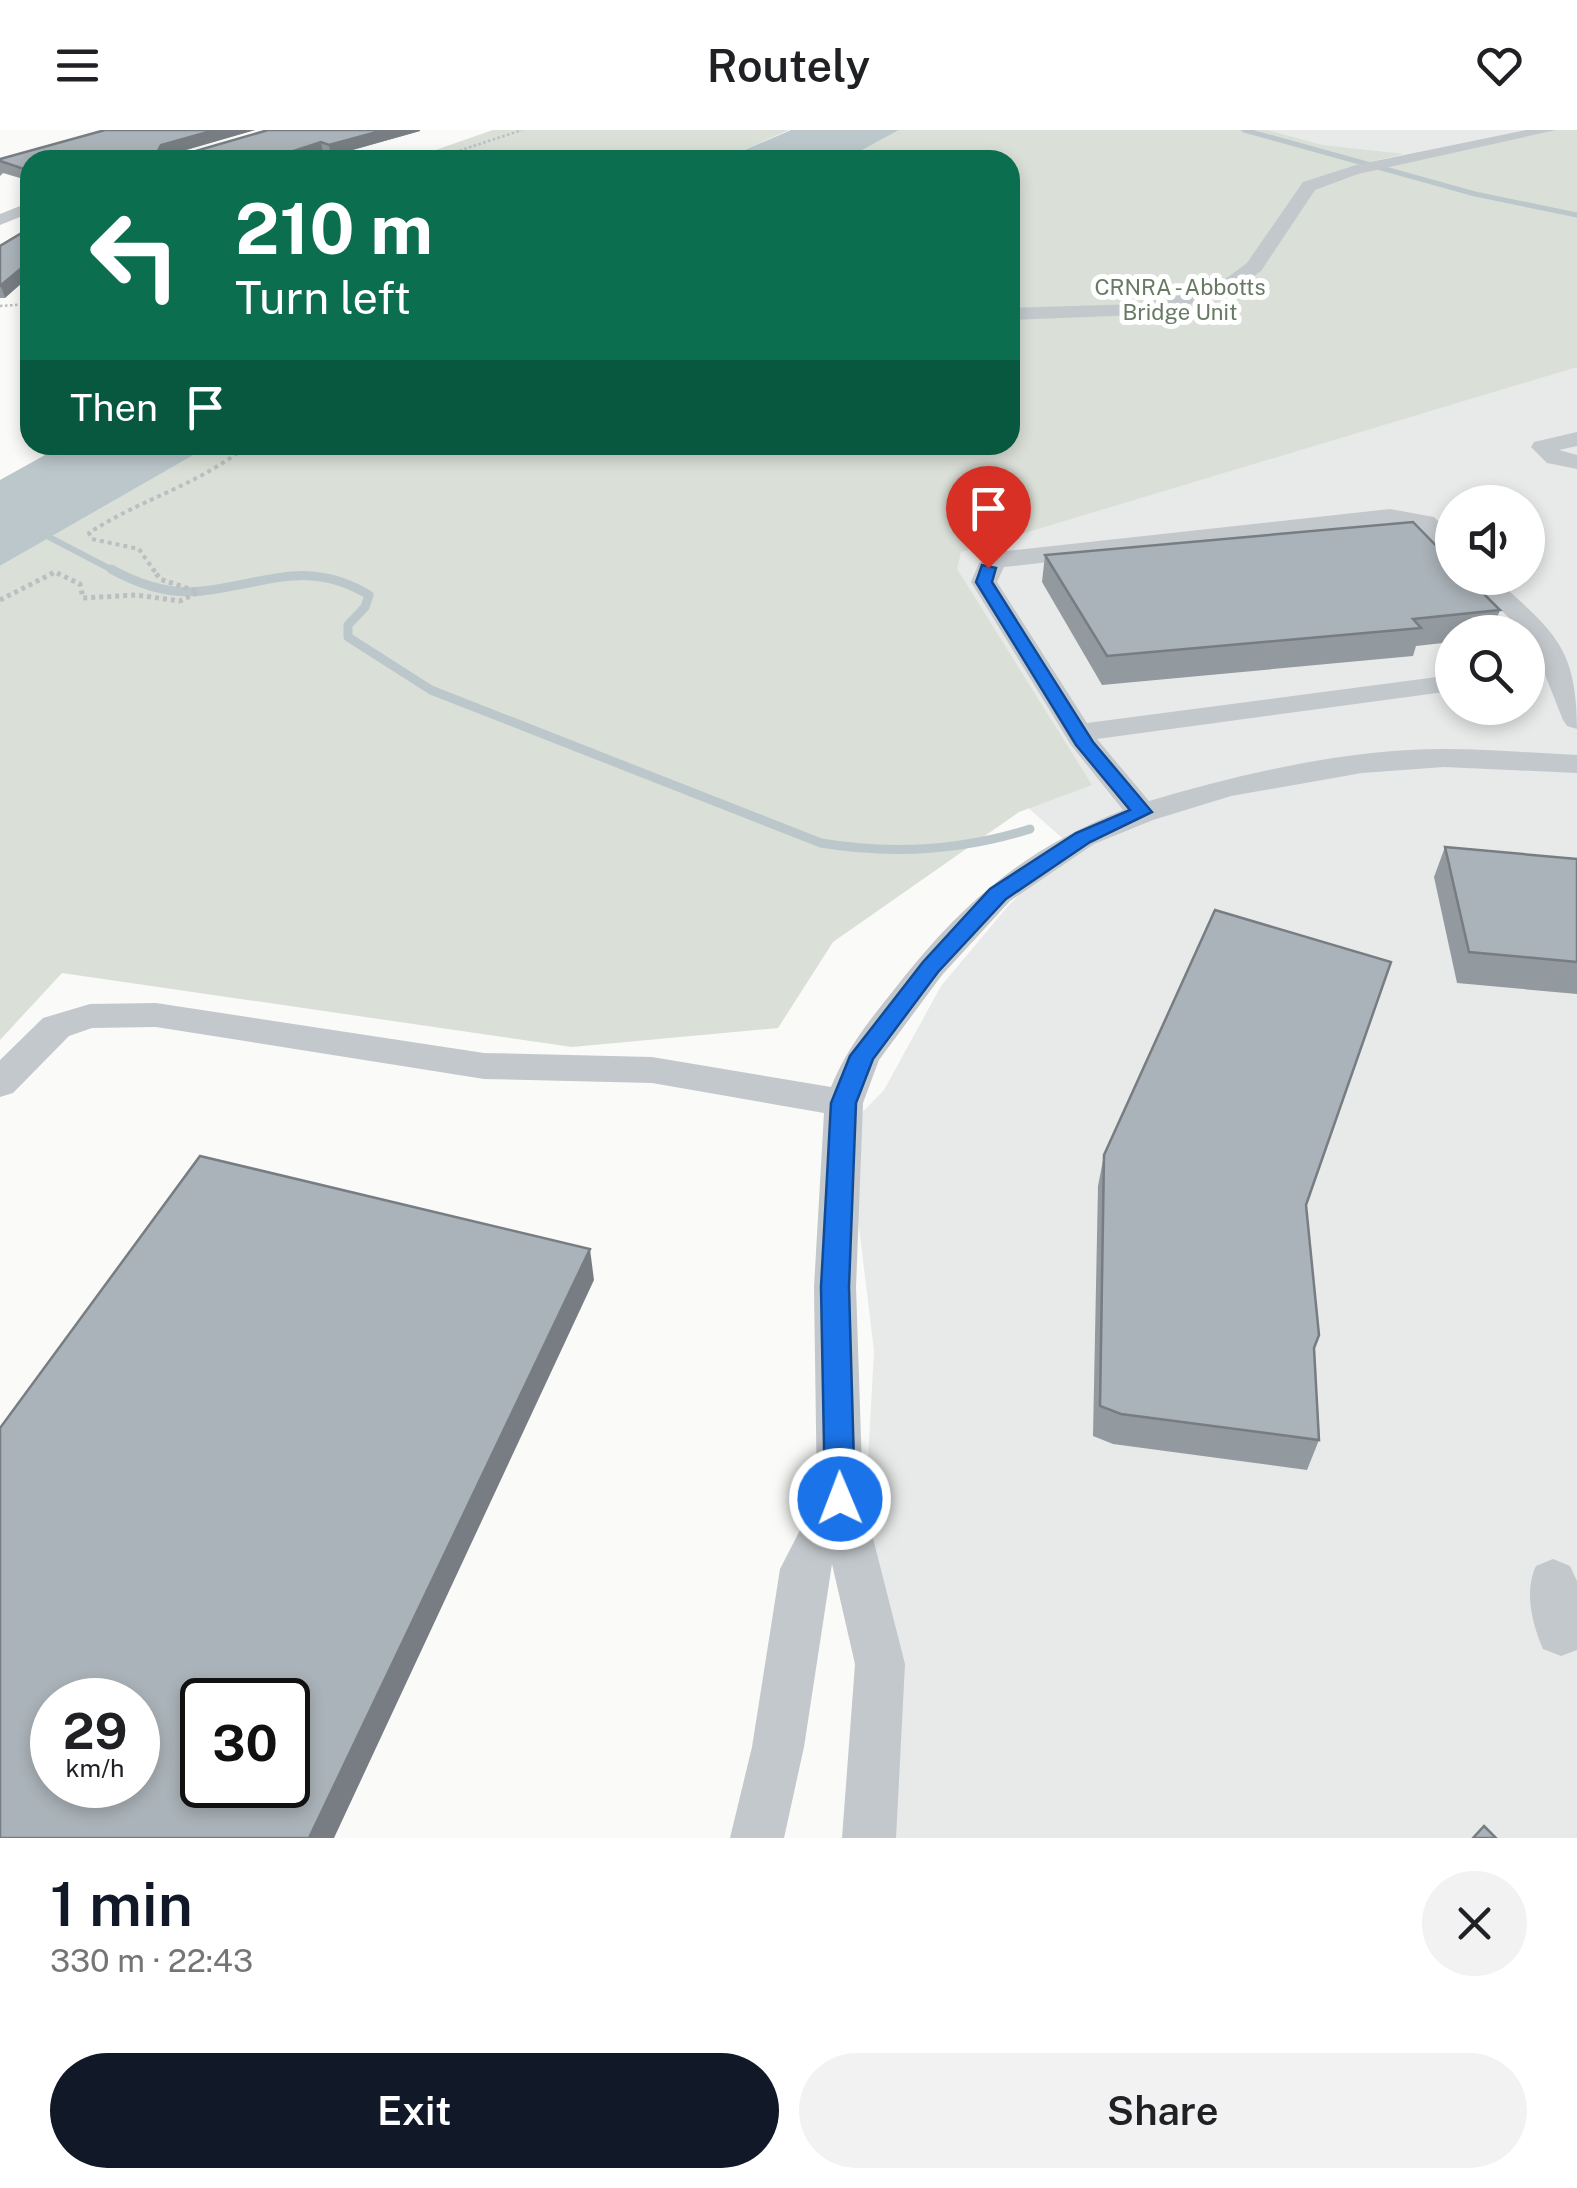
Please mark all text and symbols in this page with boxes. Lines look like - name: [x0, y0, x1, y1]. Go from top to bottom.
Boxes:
- icon: menu: [50, 38, 105, 93]
- icon: heart: [1472, 38, 1527, 93]
- text: Routely: [707, 39, 870, 92]
- text: 210 m: [235, 187, 433, 270]
- icon: left: [70, 190, 200, 320]
- text: Turn left: [235, 271, 411, 324]
- park label: CRNRA - Abbotts Bridge Unit: [1094, 274, 1266, 325]
- icon: arrive: [178, 380, 233, 435]
- text: Then: [70, 385, 158, 430]
- pin: [946, 466, 1031, 569]
- icon: arrive: [961, 481, 1016, 536]
- map controls: [1435, 485, 1545, 725]
- button: sound: [1435, 485, 1545, 595]
- button: search: [1435, 615, 1545, 725]
- position arrow: [788, 1447, 892, 1551]
- speed limit sign: 30: [180, 1678, 310, 1808]
- text: 29: [63, 1701, 127, 1760]
- text: km/h: [66, 1753, 124, 1783]
- text: 1 min: [50, 1869, 193, 1940]
- button: close: [1422, 1871, 1527, 1976]
- text: 330 m · 22:43: [50, 1942, 253, 1979]
- button: Exit: [50, 2053, 779, 2168]
- button: Share: [799, 2053, 1527, 2168]

